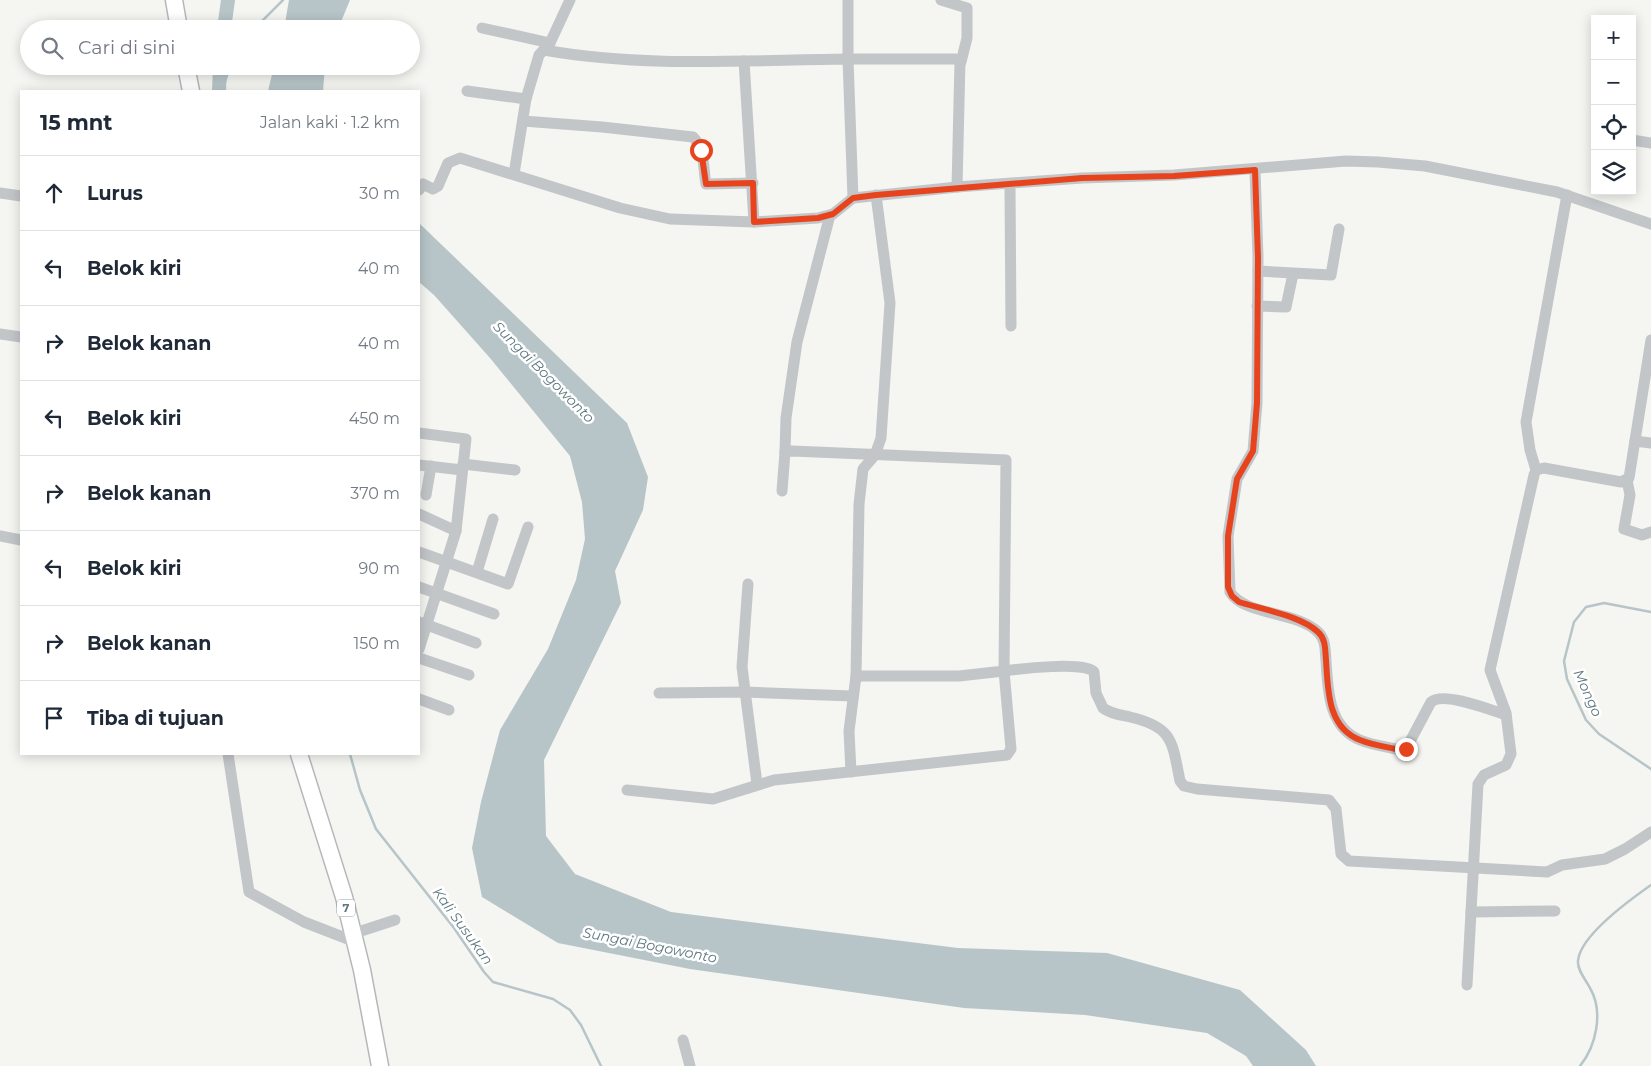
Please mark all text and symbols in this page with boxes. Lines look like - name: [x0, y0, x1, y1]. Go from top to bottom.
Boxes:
- map controls: [1591, 15, 1636, 195]
- button: +: [1591, 15, 1636, 60]
- search box: [20, 20, 420, 75]
- icon: search: [38, 34, 66, 62]
- text: Cari di sini: [78, 36, 175, 59]
- button: −: [1591, 60, 1636, 105]
- button: locate: [1591, 105, 1636, 150]
- text: 15 mnt: [40, 110, 112, 135]
- text: Jalan kaki · 1.2 km: [260, 113, 400, 132]
- route start: [690, 139, 713, 162]
- button: layers: [1591, 150, 1636, 195]
- icon: ahead: [40, 179, 68, 207]
- text: Lurus: [87, 182, 143, 205]
- text: 30 m: [359, 184, 400, 203]
- icon: left: [40, 254, 68, 282]
- text: Belok kiri: [87, 257, 182, 280]
- text: 40 m: [358, 259, 400, 278]
- water label: Sungai Bogowonto: [490, 318, 599, 427]
- icon: right: [40, 329, 68, 357]
- text: Belok kanan: [87, 332, 211, 355]
- text: 40 m: [358, 334, 400, 353]
- icon: left: [40, 404, 68, 432]
- text: Belok kiri: [87, 407, 182, 430]
- text: 450 m: [349, 409, 400, 428]
- icon: right: [40, 479, 68, 507]
- text: Belok kanan: [87, 482, 211, 505]
- text: 370 m: [350, 484, 400, 503]
- icon: left: [40, 554, 68, 582]
- text: Belok kiri: [87, 557, 182, 580]
- text: 90 m: [358, 559, 400, 578]
- icon: right: [40, 629, 68, 657]
- text: Belok kanan: [87, 632, 211, 655]
- text: 150 m: [353, 634, 400, 653]
- water label: Mongo: [1570, 667, 1606, 720]
- icon: arrive: [40, 704, 68, 732]
- text: Tiba di tujuan: [87, 707, 224, 730]
- route end: [1395, 738, 1418, 761]
- water label: Kali Susukan: [429, 884, 497, 968]
- road number: 7: [337, 900, 355, 916]
- water label: Sungai Bogowonto: [582, 923, 719, 967]

